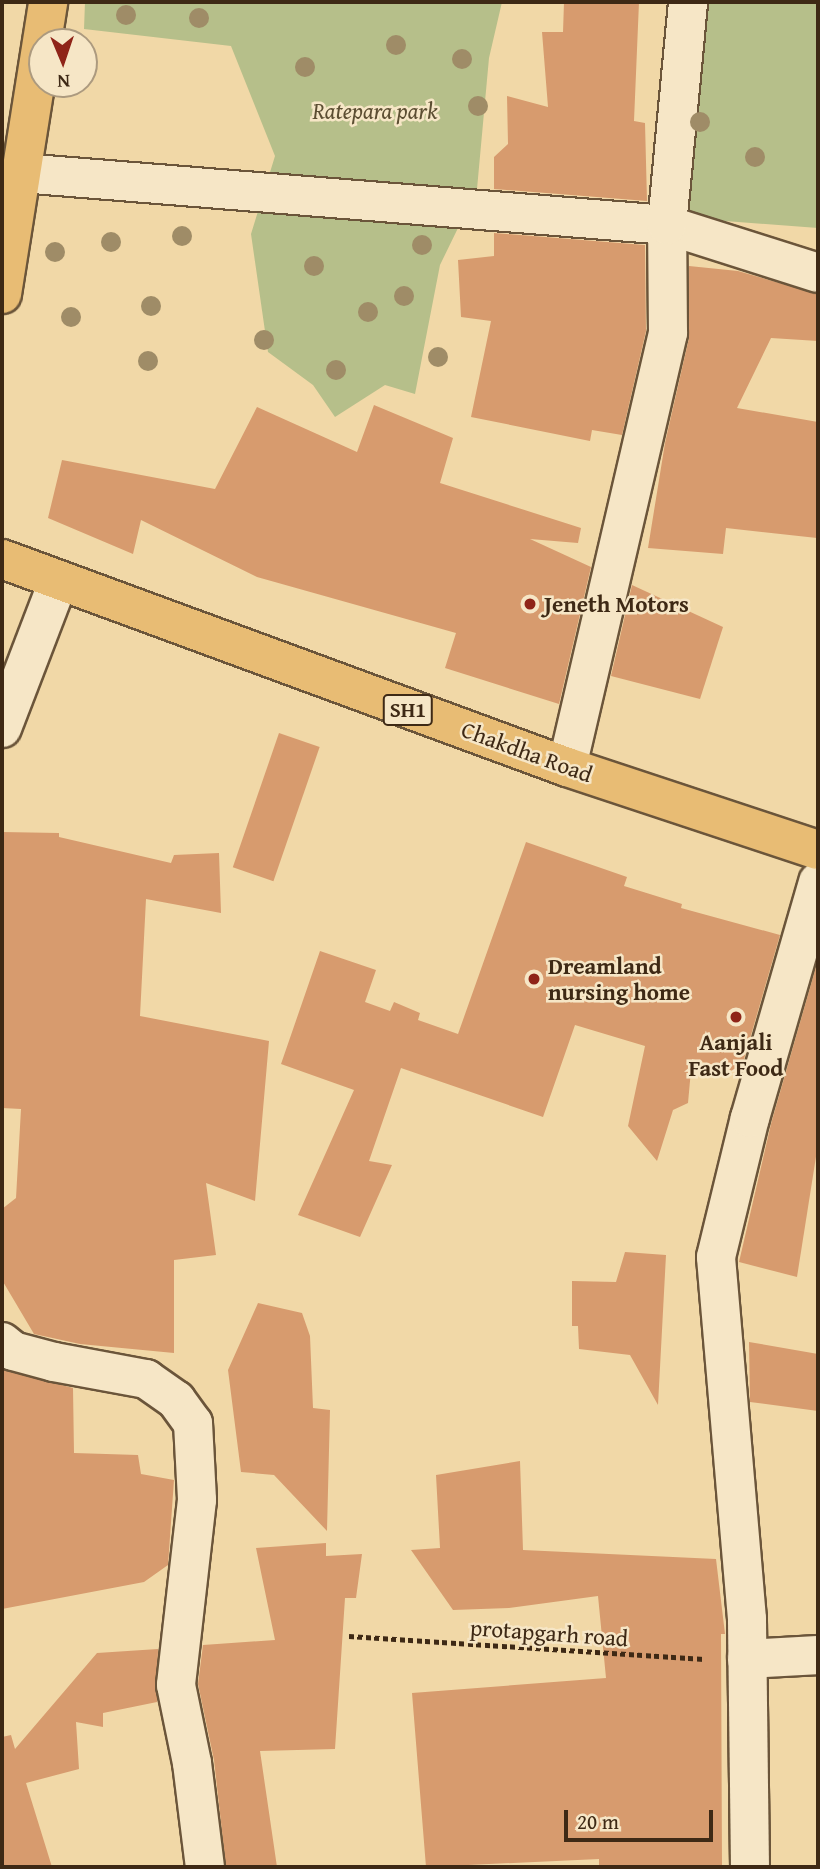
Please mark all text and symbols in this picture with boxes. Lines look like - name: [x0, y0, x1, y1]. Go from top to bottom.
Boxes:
- north arrow: [28, 28, 98, 98]
- text: N: [57, 68, 71, 96]
- park label: Ratepara park: [313, 97, 437, 125]
- place label: Jeneth Motors: [544, 590, 689, 618]
- marker: Jeneth Motors: [522, 596, 538, 612]
- road number: SH1: [382, 692, 434, 728]
- street label: Chakdha Road: [458, 716, 596, 788]
- place label: Dreamland nursing home: [548, 952, 690, 1006]
- marker: Dreamland nursing home: [526, 971, 542, 987]
- marker: Aanjali Fast Food: [728, 1009, 744, 1025]
- place label: Aanjali Fast Food: [688, 1028, 784, 1082]
- street label: protapgarh road: [469, 1614, 629, 1652]
- scale bar: [568, 1796, 717, 1840]
- text: 20 m: [577, 1806, 619, 1837]

